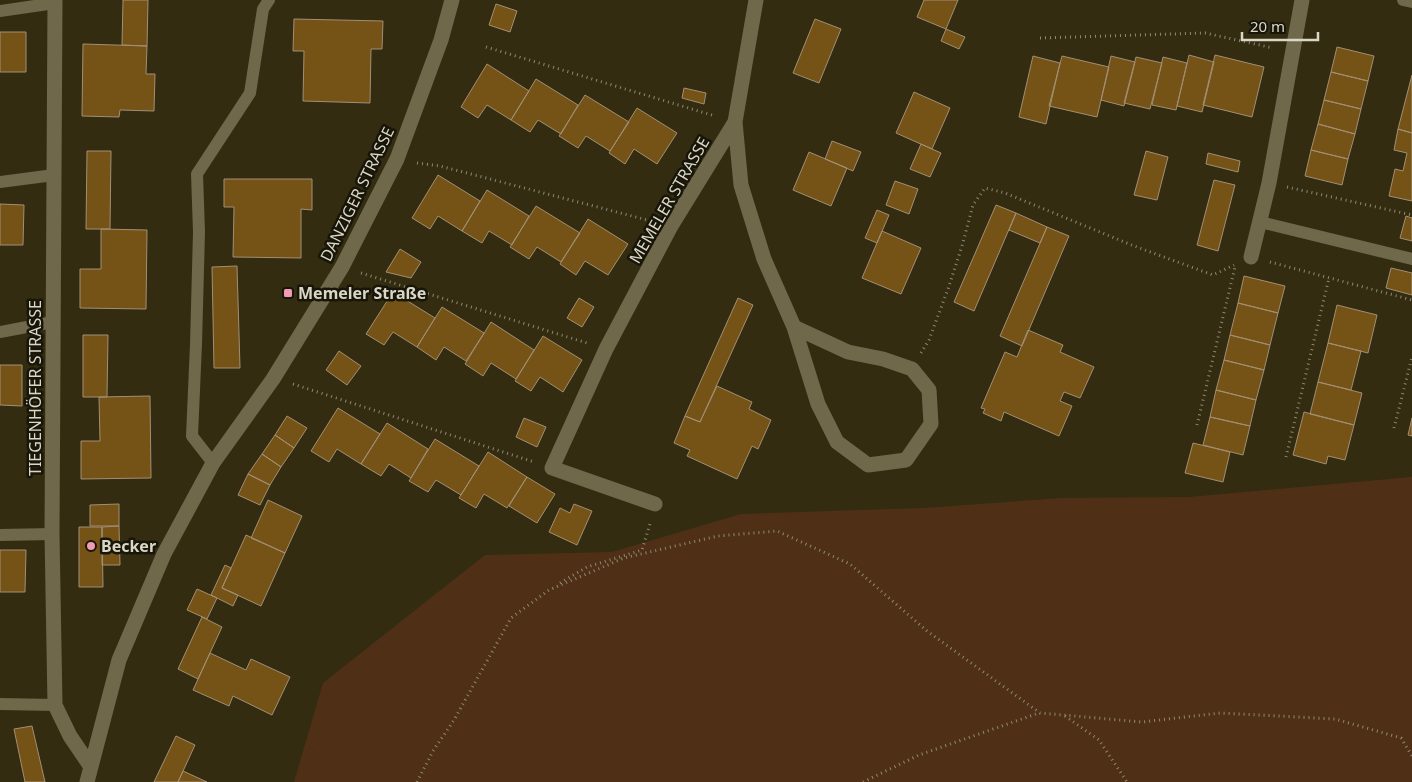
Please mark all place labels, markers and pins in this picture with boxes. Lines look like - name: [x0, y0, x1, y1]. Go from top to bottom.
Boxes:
- place label: Memeler Straße: [298, 282, 426, 304]
- marker: Memeler Straße: [282, 287, 294, 299]
- place label: Becker: [101, 535, 156, 557]
- marker: Becker: [85, 540, 97, 552]

